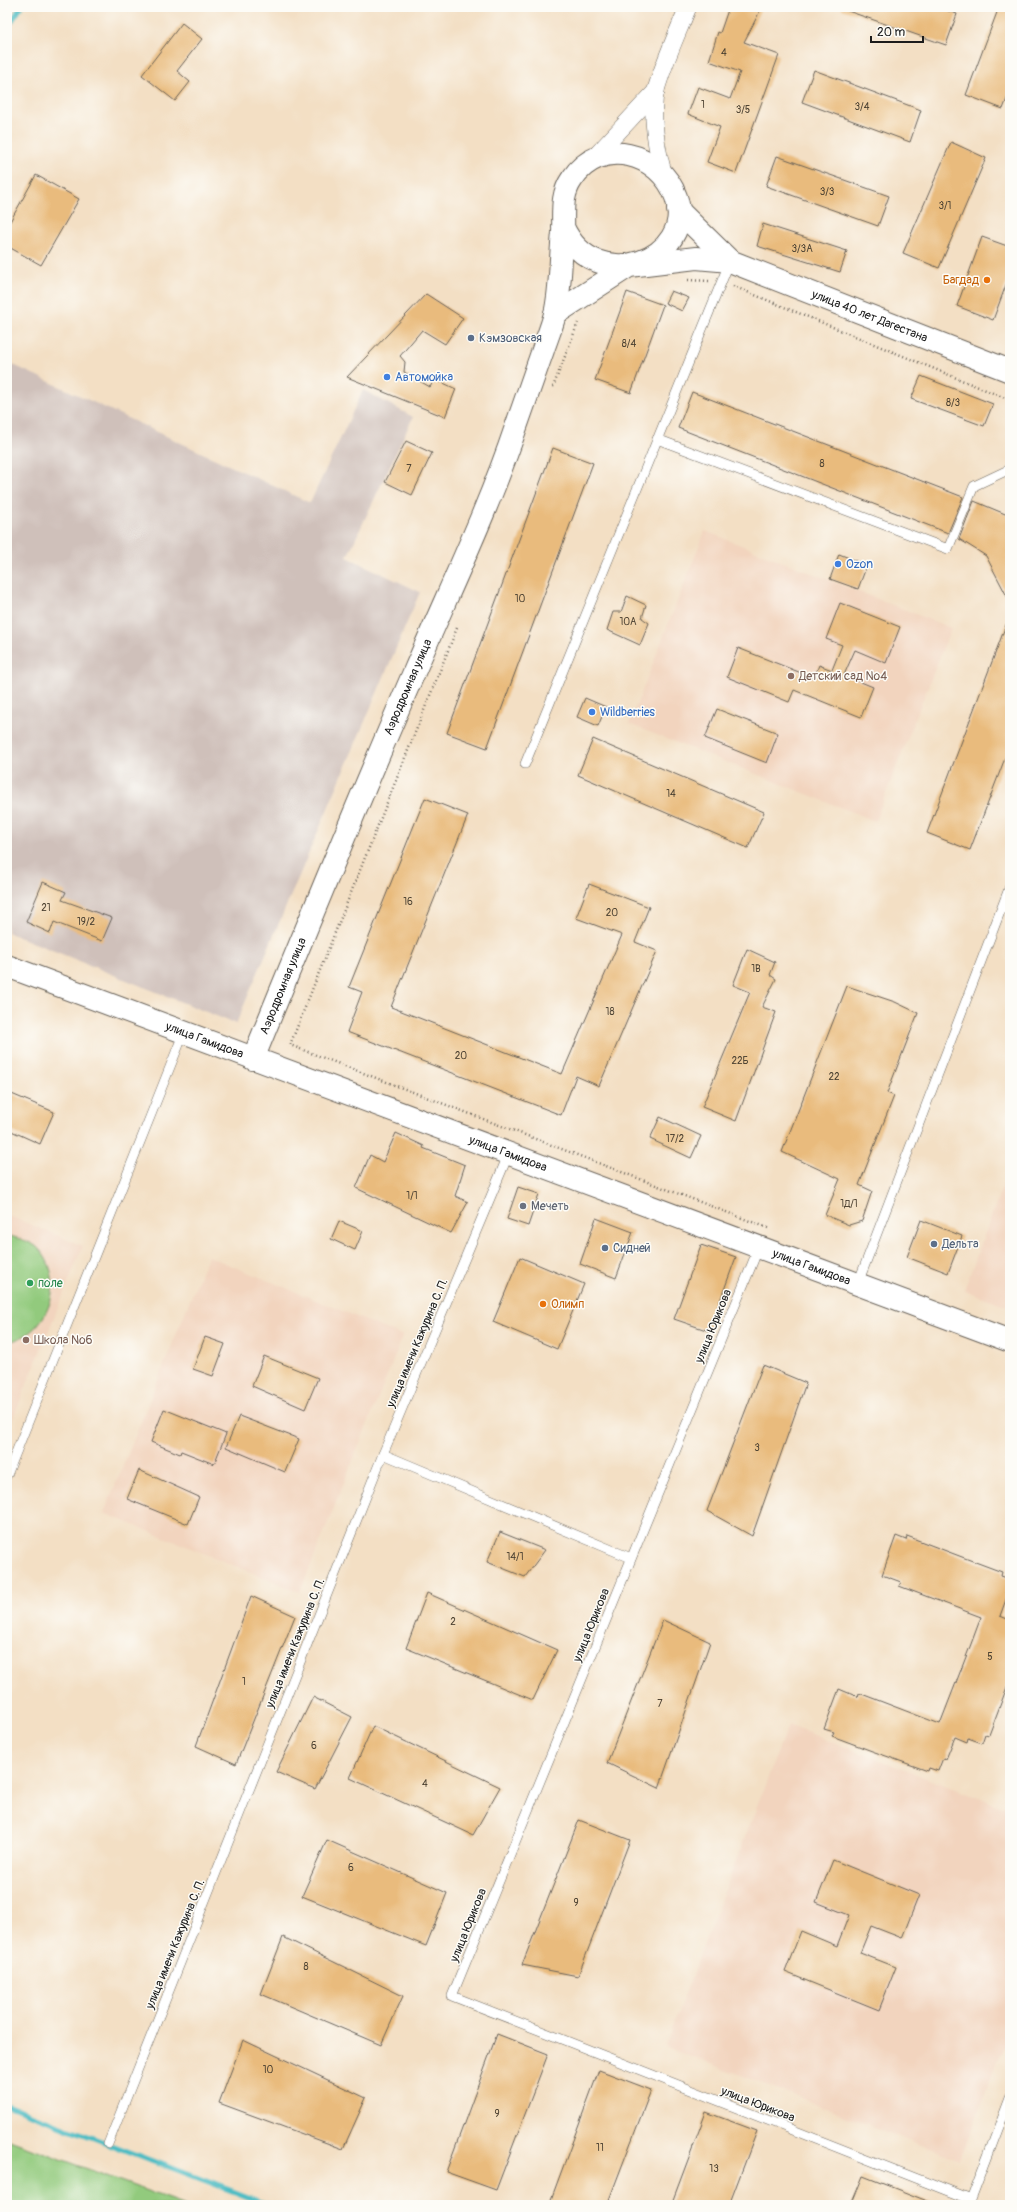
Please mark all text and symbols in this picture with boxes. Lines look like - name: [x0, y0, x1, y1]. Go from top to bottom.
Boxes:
- scale bar: [871, 18, 923, 44]
- text: 20 m: [877, 25, 906, 40]
- house number: 4: [721, 47, 727, 59]
- house number: 1: [701, 99, 705, 111]
- house number: 3/4: [855, 101, 870, 113]
- house number: 3/5: [736, 104, 750, 116]
- house number: 3/3: [820, 186, 835, 198]
- house number: 3/1: [938, 200, 952, 212]
- house number: 3/3А: [791, 243, 813, 255]
- place label: Багдад: [943, 273, 980, 288]
- marker: Багдад: [982, 275, 992, 285]
- street label: улица 40 лет Дагестана: [809, 287, 930, 346]
- place label: Кэмзовская: [479, 331, 542, 346]
- marker: Кэмзовская: [466, 333, 476, 343]
- house number: 8/4: [622, 338, 636, 350]
- place label: Автомойка: [395, 370, 453, 385]
- marker: Автомойка: [382, 372, 392, 382]
- house number: 8/3: [946, 397, 961, 409]
- house number: 8: [819, 458, 825, 470]
- house number: 7: [406, 463, 412, 475]
- place label: Ozon: [846, 557, 873, 572]
- marker: Ozon: [833, 559, 843, 569]
- house number: 10: [515, 593, 526, 605]
- house number: 10А: [619, 616, 637, 628]
- street label: Аэродромная улица: [381, 636, 436, 738]
- place label: Детский сад №4: [798, 669, 887, 684]
- marker: Детский сад №4: [786, 671, 796, 681]
- place label: Wildberries: [600, 705, 656, 720]
- marker: Wildberries: [587, 707, 597, 717]
- house number: 14: [666, 788, 676, 800]
- house number: 16: [403, 896, 413, 908]
- house number: 21: [41, 902, 51, 914]
- house number: 20: [606, 907, 618, 919]
- house number: 19/2: [77, 916, 96, 928]
- street label: Аэродромная улица: [257, 935, 310, 1037]
- house number: 1В: [751, 963, 761, 975]
- house number: 18: [606, 1006, 614, 1018]
- street label: улица Гамидова: [162, 1019, 246, 1062]
- house number: 20: [455, 1050, 467, 1062]
- house number: 22Б: [731, 1055, 749, 1067]
- house number: 22: [828, 1071, 840, 1083]
- street label: улица Гамидова: [466, 1132, 549, 1175]
- house number: 17/2: [666, 1133, 685, 1145]
- house number: 1/1: [406, 1190, 418, 1202]
- house number: 1Д/1: [840, 1198, 858, 1210]
- place label: Мечеть: [531, 1199, 569, 1214]
- marker: Мечеть: [518, 1201, 528, 1211]
- place label: Дельта: [941, 1237, 979, 1252]
- marker: Дельта: [929, 1239, 939, 1249]
- place label: Сидней: [613, 1241, 651, 1256]
- marker: Сидней: [600, 1243, 610, 1253]
- street label: улица Гамидова: [769, 1246, 853, 1289]
- place label: поле: [38, 1276, 63, 1291]
- street label: улица имени Кажурина С. П.: [383, 1277, 451, 1411]
- marker: поле: [25, 1278, 35, 1288]
- street label: улица Юрикова: [692, 1287, 735, 1366]
- place label: Олимп: [551, 1297, 584, 1312]
- marker: Олимп: [538, 1299, 548, 1309]
- place label: Школа №6: [34, 1333, 93, 1348]
- marker: Школа №6: [21, 1335, 31, 1345]
- house number: 3: [754, 1442, 760, 1454]
- house number: 14/1: [506, 1551, 524, 1563]
- street label: улица имени Кажурина С. П.: [262, 1576, 328, 1711]
- street label: улица Юрикова: [570, 1586, 613, 1665]
- house number: 2: [450, 1616, 456, 1628]
- house number: 5: [987, 1651, 993, 1663]
- house number: 1: [242, 1676, 246, 1688]
- house number: 7: [657, 1698, 663, 1710]
- house number: 6: [311, 1740, 317, 1752]
- house number: 4: [422, 1778, 428, 1790]
- house number: 6: [348, 1862, 354, 1874]
- street label: улица имени Кажурина С. П.: [142, 1877, 208, 2012]
- street label: улица Юрикова: [447, 1886, 490, 1965]
- house number: 9: [573, 1897, 579, 1909]
- house number: 8: [303, 1961, 309, 1973]
- house number: 10: [263, 2064, 274, 2076]
- street label: улица Юрикова: [718, 2083, 797, 2126]
- house number: 9: [494, 2108, 500, 2120]
- house number: 11: [596, 2142, 604, 2154]
- house number: 13: [709, 2163, 719, 2175]

